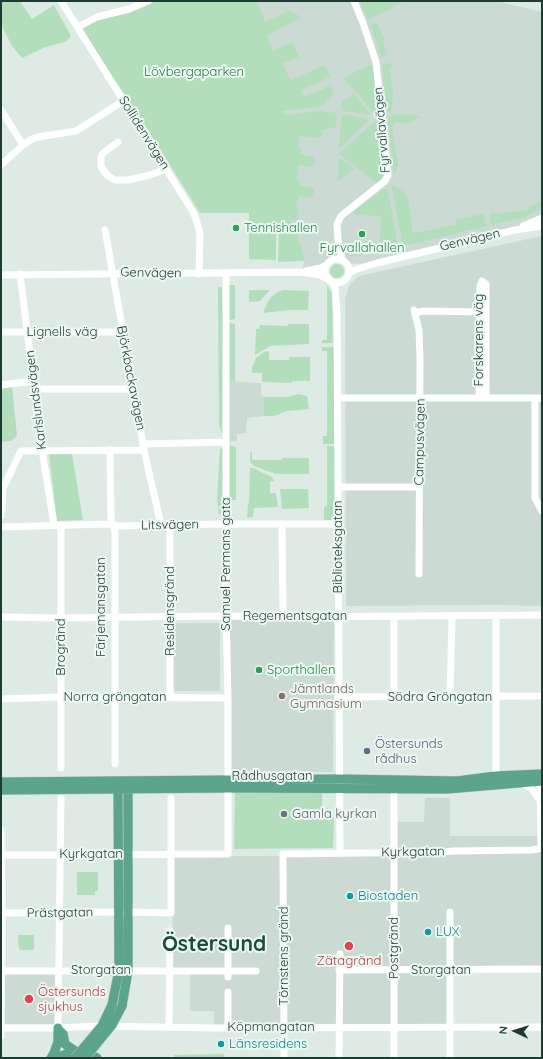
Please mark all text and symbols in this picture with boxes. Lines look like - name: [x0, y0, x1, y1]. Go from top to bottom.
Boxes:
- park label: Lövbergaparken: [144, 64, 244, 80]
- street label: Fyrvallavägen: [370, 86, 394, 174]
- street label: Sollidenvägen: [115, 93, 173, 173]
- place label: Tennishallen: [244, 220, 318, 236]
- marker: Tennishallen: [231, 223, 241, 233]
- street label: Genvägen: [438, 226, 502, 254]
- marker: Fyrvallahallen: [357, 229, 367, 239]
- place label: Fyrvallahallen: [320, 240, 404, 256]
- street label: Genvägen: [120, 265, 182, 281]
- street label: Forskarens väg: [471, 294, 487, 386]
- street label: Lignells väg: [26, 324, 98, 340]
- street label: Björkbackavägen: [113, 324, 149, 432]
- street label: Karlslundsvägen: [22, 349, 50, 451]
- street label: Campusvägen: [411, 398, 429, 486]
- street label: Samuel Permans gata: [218, 497, 234, 631]
- street label: Biblioteksgatan: [330, 500, 346, 594]
- street label: Litsvägen: [141, 517, 199, 533]
- street label: Färjemansgatan: [93, 557, 109, 657]
- street label: Residensgränd: [162, 566, 178, 656]
- street label: Regementsgatan: [243, 608, 347, 624]
- street label: Brogränd: [53, 618, 69, 676]
- place label: Sporthallen: [267, 662, 335, 678]
- marker: Sporthallen: [254, 665, 264, 675]
- place label: Jämtlands Gymnasium: [290, 681, 362, 712]
- street label: Norra gröngatan: [64, 689, 166, 705]
- street label: Södra Gröngatan: [388, 689, 492, 705]
- marker: Jämtlands Gymnasium: [277, 691, 287, 701]
- place label: Östersunds rådhus: [375, 736, 443, 767]
- marker: Östersunds rådhus: [362, 746, 372, 756]
- street label: Rådhusgatan: [231, 768, 313, 784]
- place label: Gamla kyrkan: [292, 806, 377, 822]
- marker: Gamla kyrkan: [279, 809, 289, 819]
- street label: Kyrkgatan: [381, 844, 445, 860]
- street label: Kyrkgatan: [59, 846, 123, 862]
- place label: Biostaden: [358, 888, 418, 904]
- marker: Biostaden: [345, 891, 355, 901]
- street label: Prästgatan: [27, 905, 93, 921]
- street label: Törnstens gränd: [276, 906, 292, 1006]
- street label: Postgränd: [386, 917, 402, 979]
- place label: LUX: [436, 924, 460, 940]
- marker: LUX: [423, 927, 433, 937]
- district label: Östersund: [162, 932, 266, 958]
- marker: Zätagränd: [343, 940, 355, 952]
- place label: Zätagränd: [317, 953, 381, 969]
- street label: Storgatan: [71, 962, 131, 978]
- street label: Storgatan: [411, 962, 471, 978]
- place label: Östersunds sjukhus: [38, 984, 106, 1015]
- marker: Östersunds sjukhus: [23, 993, 35, 1005]
- north arrow: [495, 1011, 535, 1051]
- street label: Köpmangatan: [227, 1019, 315, 1035]
- text: N: [496, 1026, 510, 1035]
- place label: Länsresidens: [229, 1036, 307, 1052]
- marker: Länsresidens: [216, 1039, 226, 1049]

